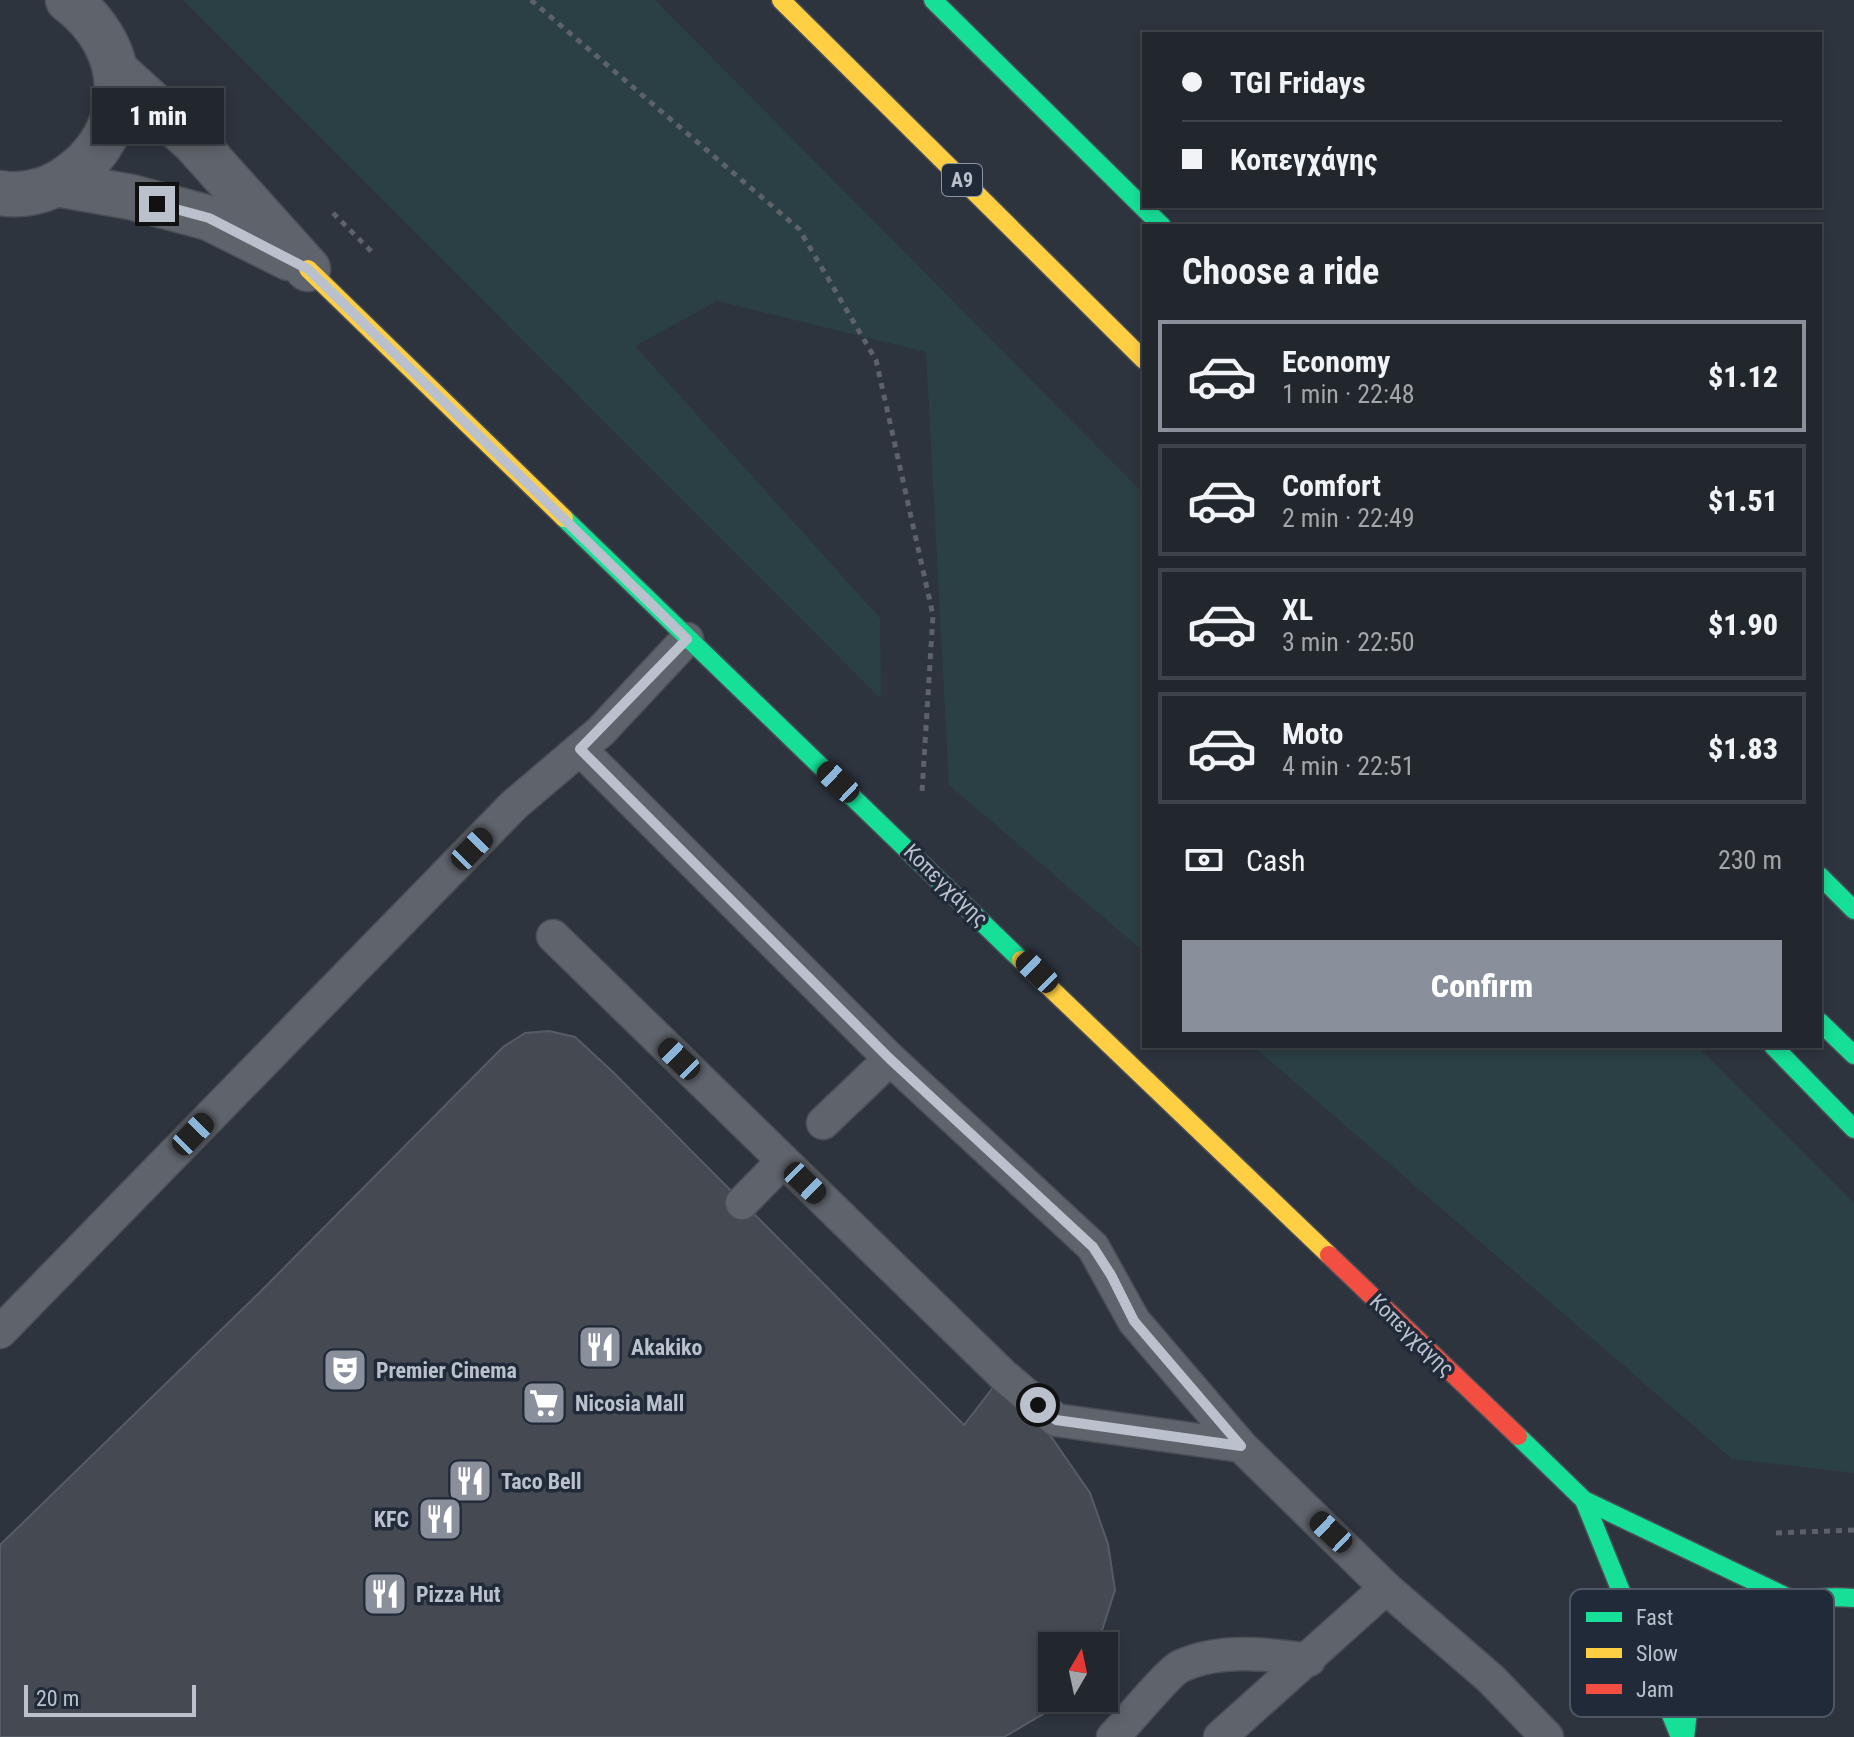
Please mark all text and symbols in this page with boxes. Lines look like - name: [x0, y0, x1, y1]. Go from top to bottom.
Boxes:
- text: TGI Fridays: [1230, 65, 1366, 100]
- callout: 1 min: [91, 88, 223, 144]
- text: 1 min: [129, 101, 187, 131]
- text: Κοπεγχάγης: [1230, 142, 1377, 177]
- road number: A9: [942, 164, 982, 196]
- route end: [139, 186, 175, 222]
- text: Choose a ride: [1182, 251, 1379, 293]
- icon: car: [1186, 340, 1258, 412]
- text: Economy: [1282, 344, 1390, 379]
- text: $1.12: [1708, 359, 1778, 394]
- text: 1 min · 22:48: [1282, 379, 1415, 409]
- icon: car: [1186, 464, 1258, 536]
- text: Comfort: [1282, 468, 1381, 503]
- text: $1.51: [1708, 483, 1778, 518]
- text: 2 min · 22:49: [1282, 503, 1415, 533]
- icon: car: [1186, 588, 1258, 660]
- text: XL: [1282, 592, 1313, 627]
- text: $1.90: [1708, 607, 1778, 642]
- text: 3 min · 22:50: [1282, 627, 1415, 657]
- icon: car: [1186, 712, 1258, 784]
- text: Moto: [1282, 716, 1343, 751]
- text: $1.83: [1708, 731, 1778, 766]
- text: 4 min · 22:51: [1282, 751, 1415, 781]
- car: [812, 757, 864, 807]
- car: [447, 823, 497, 875]
- icon: cash: [1182, 838, 1226, 882]
- street label: Κοπεγχάγης: [899, 839, 993, 931]
- text: Cash: [1246, 843, 1306, 878]
- text: 230 m: [1718, 845, 1782, 875]
- button: Confirm: [1182, 940, 1782, 1032]
- car: [1011, 947, 1063, 997]
- car: [653, 1034, 705, 1084]
- car: [168, 1108, 218, 1160]
- car: [779, 1158, 831, 1208]
- street label: Κοπεγχάγης: [1365, 1289, 1459, 1381]
- restaurant icon: Akakiko: [576, 1323, 624, 1371]
- place label: Akakiko: [631, 1335, 703, 1360]
- theatre icon: Premier Cinema: [321, 1346, 369, 1394]
- place label: Premier Cinema: [376, 1358, 517, 1383]
- supermarket icon: Nicosia Mall: [520, 1379, 568, 1427]
- route start: [1020, 1387, 1056, 1423]
- place label: Nicosia Mall: [575, 1391, 684, 1416]
- restaurant icon: Taco Bell: [446, 1457, 494, 1505]
- place label: Taco Bell: [501, 1469, 582, 1494]
- restaurant icon: KFC: [416, 1495, 464, 1543]
- place label: KFC: [374, 1507, 409, 1532]
- car: [1305, 1507, 1357, 1557]
- restaurant icon: Pizza Hut: [361, 1570, 409, 1618]
- place label: Pizza Hut: [416, 1582, 501, 1607]
- legend: [1570, 1589, 1834, 1717]
- text: Fast: [1636, 1605, 1673, 1630]
- north arrow: [1038, 1632, 1118, 1712]
- map controls: [1038, 1632, 1118, 1712]
- text: Slow: [1636, 1641, 1678, 1666]
- text: Jam: [1636, 1677, 1674, 1702]
- scale bar: [24, 1681, 196, 1717]
- text: 20 m: [36, 1686, 79, 1711]

